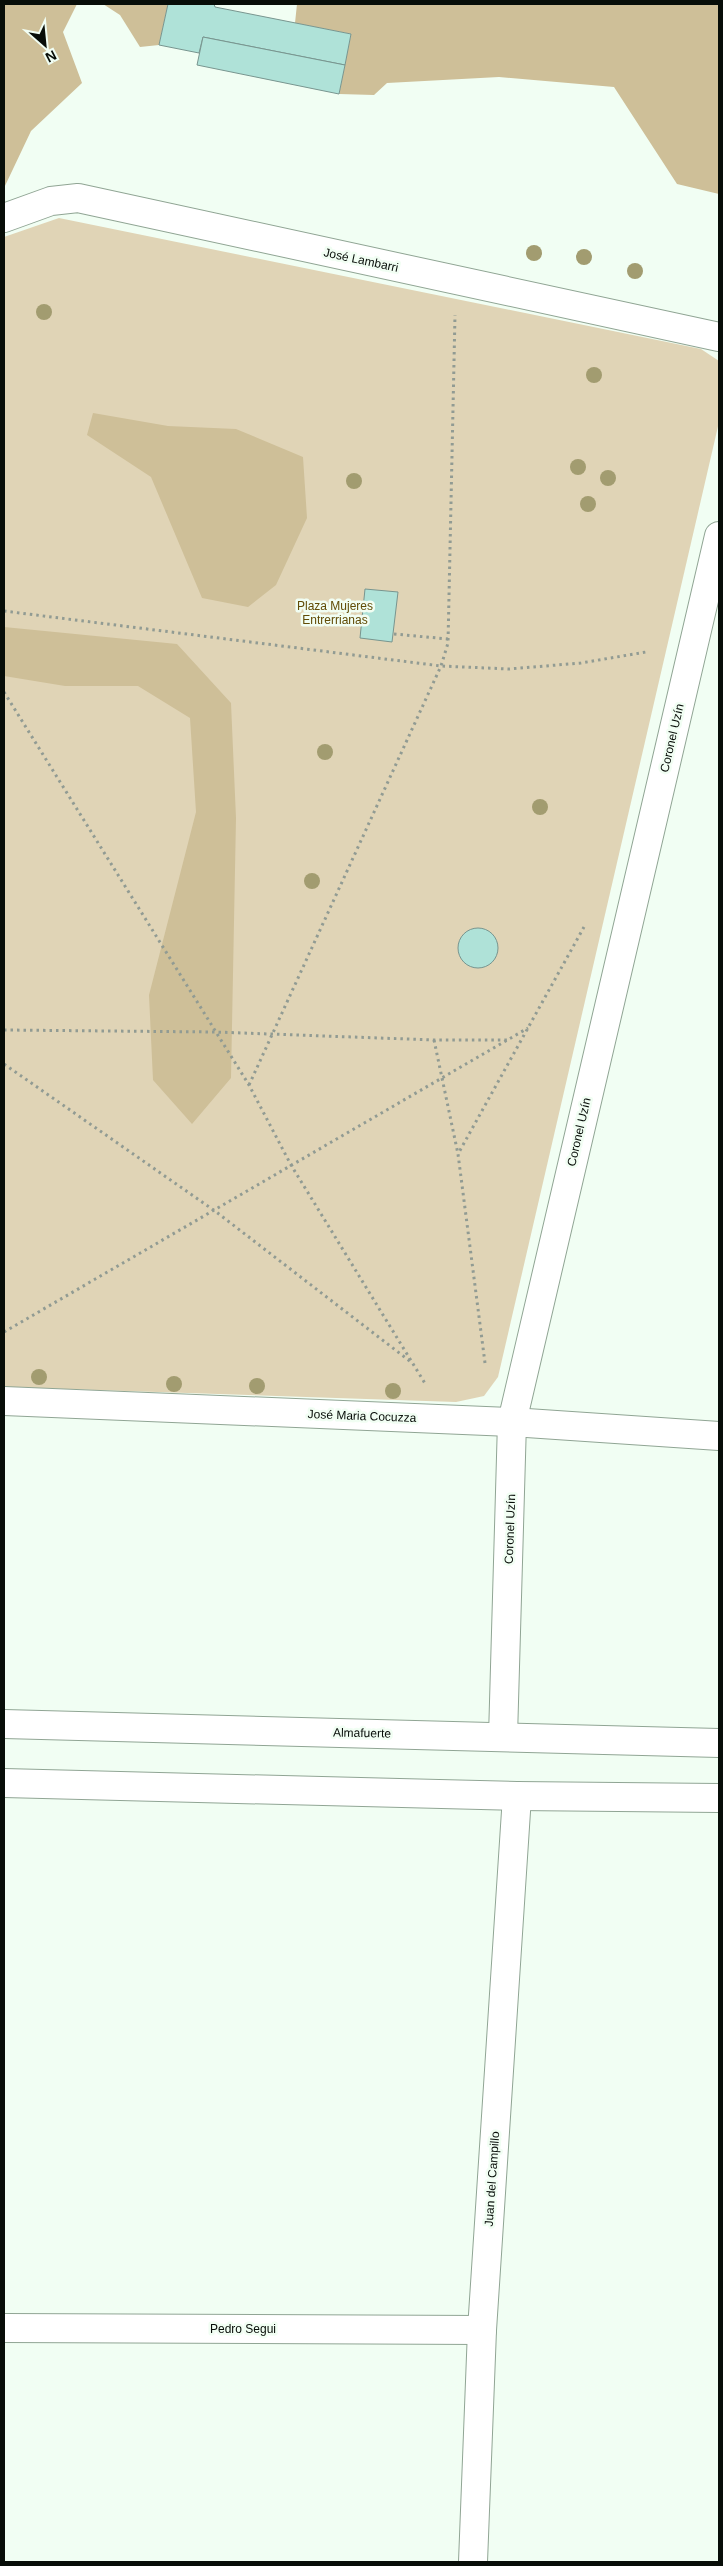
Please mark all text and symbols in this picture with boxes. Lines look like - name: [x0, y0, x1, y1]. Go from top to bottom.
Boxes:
- north arrow: [20, 20, 70, 70]
- text: N: [43, 47, 59, 66]
- street label: José Lambarri: [322, 245, 400, 275]
- park label: Plaza Mujeres Entrerrianas: [297, 599, 373, 627]
- street label: Coronel Uzín: [657, 702, 687, 774]
- street label: Coronel Uzín: [564, 1096, 594, 1168]
- street label: José Maria Cocuzza: [307, 1407, 417, 1425]
- street label: Coronel Uzín: [502, 1494, 518, 1564]
- street label: Almafuerte: [333, 1725, 391, 1741]
- street label: Juan del Campillo: [482, 2131, 502, 2227]
- street label: Pedro Segui: [210, 2322, 276, 2336]

